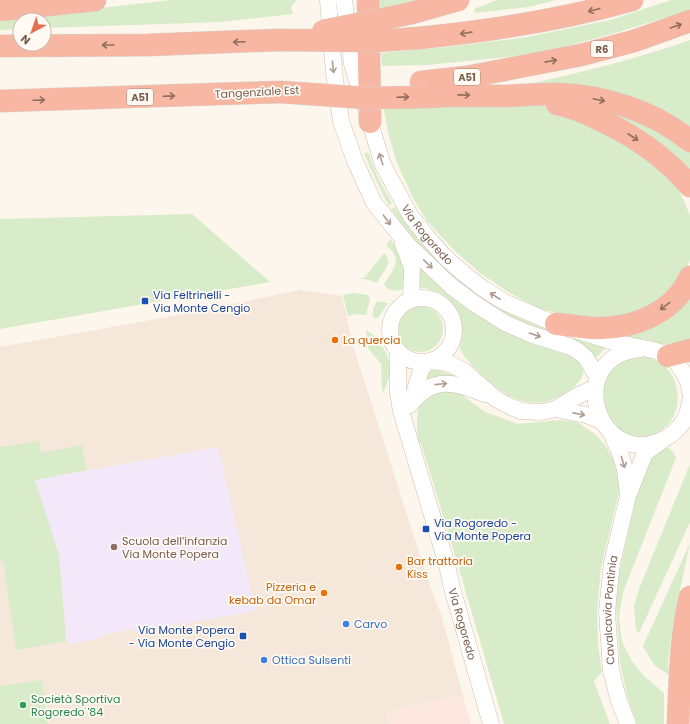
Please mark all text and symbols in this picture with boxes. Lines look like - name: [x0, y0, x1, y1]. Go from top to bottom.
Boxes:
- one-way arrow: [588, 7, 601, 14]
- north arrow: [12, 12, 52, 52]
- one-way arrow: [669, 22, 681, 30]
- one-way arrow: [460, 30, 473, 37]
- text: N: [17, 31, 34, 48]
- one-way arrow: [233, 38, 246, 45]
- one-way arrow: [102, 41, 115, 49]
- road number: R6: [591, 41, 613, 57]
- one-way arrow: [544, 56, 557, 64]
- one-way arrow: [329, 60, 337, 73]
- road number: A51: [454, 69, 480, 85]
- street label: Tangenziale Est: [214, 82, 300, 102]
- road number: A51: [127, 89, 153, 105]
- one-way arrow: [457, 91, 470, 99]
- one-way arrow: [162, 92, 175, 99]
- one-way arrow: [396, 93, 409, 101]
- one-way arrow: [32, 96, 45, 104]
- one-way arrow: [592, 97, 605, 105]
- one-way arrow: [627, 133, 638, 141]
- one-way arrow: [376, 153, 384, 165]
- street label: Via Rogoredo: [398, 201, 457, 269]
- one-way arrow: [383, 214, 391, 225]
- one-way arrow: [423, 259, 433, 269]
- place label: Via Feltrinelli - Via Monte Cengio: [153, 287, 250, 316]
- one-way arrow: [490, 292, 501, 300]
- marker: Via Feltrinelli - Via Monte Cengio: [140, 296, 150, 306]
- one-way arrow: [660, 302, 671, 311]
- place label: La quercia: [343, 332, 400, 348]
- one-way arrow: [529, 332, 541, 340]
- marker: La quercia: [330, 335, 340, 345]
- one-way arrow: [434, 381, 447, 388]
- one-way arrow: [572, 410, 585, 418]
- one-way arrow: [620, 455, 627, 468]
- place label: Via Rogoredo - Via Monte Popera: [434, 515, 531, 544]
- marker: Via Rogoredo - Via Monte Popera: [421, 524, 431, 534]
- place label: Scuola dell’infanzia Via Monte Popera: [122, 533, 227, 562]
- marker: Scuola dell’infanzia Via Monte Popera: [109, 542, 119, 552]
- place label: Bar trattoria Kiss: [407, 553, 473, 582]
- street label: Cavalcavia Pontinia: [599, 553, 622, 665]
- marker: Bar trattoria Kiss: [394, 562, 404, 572]
- place label: Pizzeria e kebab da Omar: [229, 579, 316, 608]
- street label: Via Rogoredo: [444, 586, 480, 662]
- marker: Pizzeria e kebab da Omar: [319, 588, 329, 598]
- place label: Carvo: [354, 616, 387, 632]
- marker: Carvo: [341, 619, 351, 629]
- place label: Via Monte Popera - Via Monte Cengio: [129, 622, 235, 651]
- marker: Via Monte Popera - Via Monte Cengio: [238, 631, 248, 641]
- place label: Ottica Sulsenti: [272, 652, 351, 668]
- marker: Ottica Sulsenti: [259, 655, 269, 665]
- place label: Società Sportiva Rogoredo '84: [31, 691, 120, 720]
- marker: Società Sportiva Rogoredo '84: [18, 700, 28, 710]

